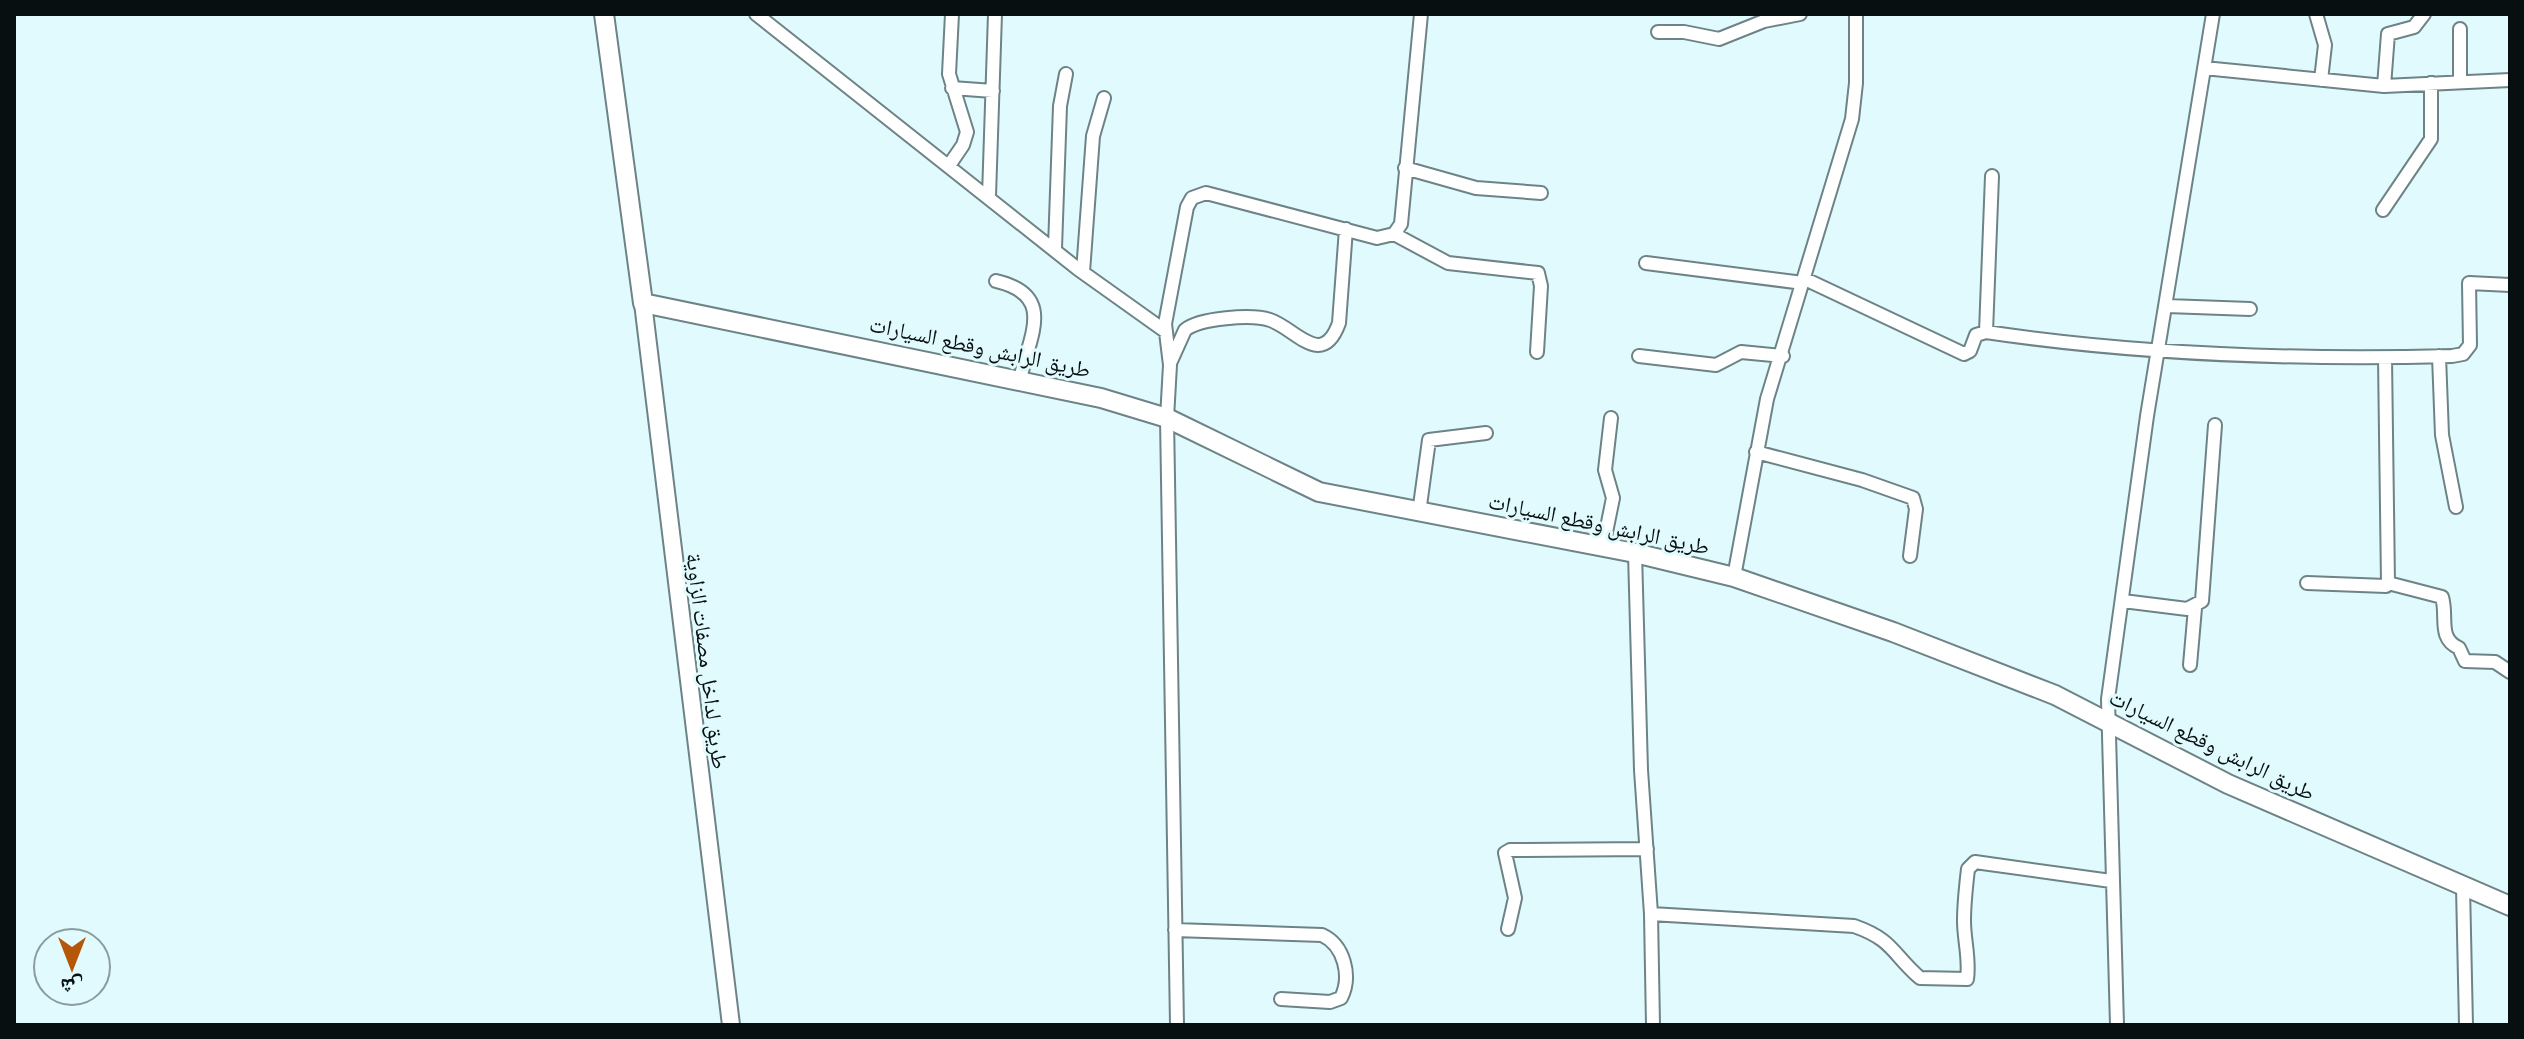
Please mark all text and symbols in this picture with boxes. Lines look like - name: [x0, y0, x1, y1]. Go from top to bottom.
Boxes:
- street label: طريق الرابش وقطع السيارات: [867, 311, 1093, 384]
- street label: طريق الرابش وقطع السيارات: [1486, 488, 1712, 561]
- street label: طريق لداخل مصفات الزاوية: [680, 551, 733, 771]
- street label: طريق الرابش وقطع السيارات: [2105, 684, 2319, 807]
- north arrow: [32, 927, 112, 1007]
- text: ش: [60, 973, 84, 999]

